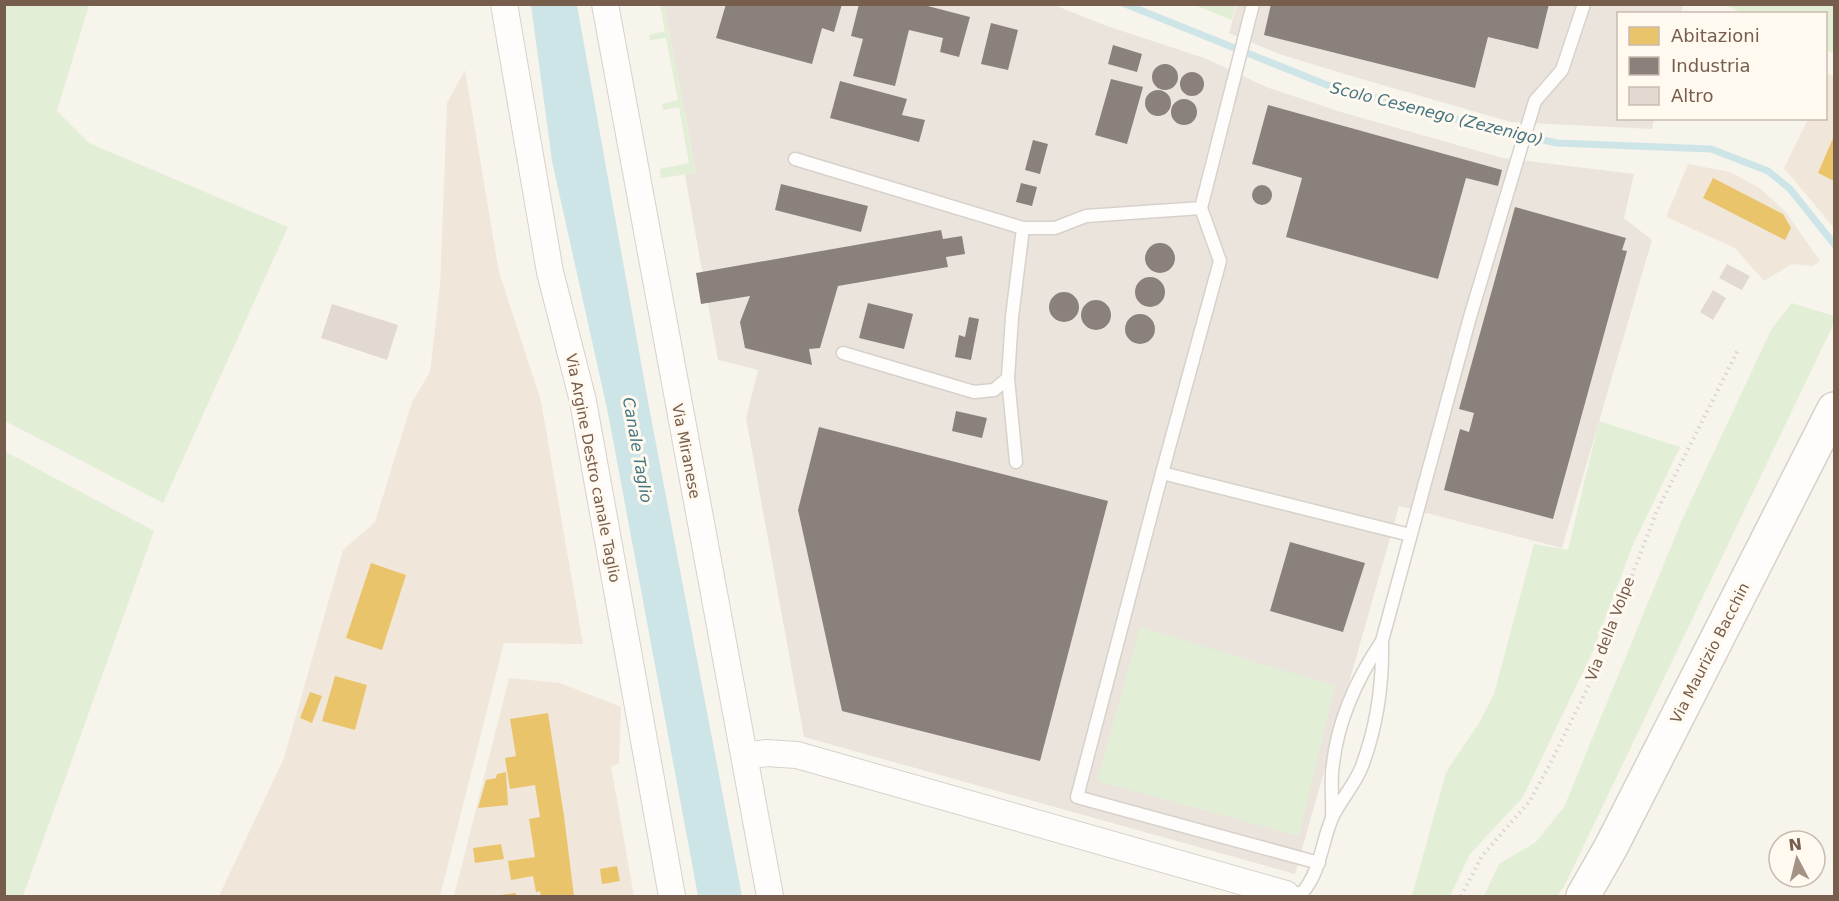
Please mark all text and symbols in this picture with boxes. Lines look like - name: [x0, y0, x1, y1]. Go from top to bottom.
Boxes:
- legend: [1617, 12, 1827, 120]
- text: Abitazioni: [1671, 25, 1760, 46]
- text: Industria: [1671, 55, 1750, 76]
- water label: Scolo Cesenego (Zezenigo): [1329, 78, 1545, 149]
- text: Altro: [1671, 85, 1713, 106]
- street label: Via Argine Destro canale Taglio: [562, 352, 624, 584]
- water label: Canale Taglio: [619, 396, 656, 505]
- street label: Via Miranese: [668, 402, 704, 500]
- street label: Via della Volpe: [1582, 574, 1638, 684]
- street label: Via Maurizio Bacchin: [1667, 580, 1753, 726]
- north arrow: [1767, 829, 1827, 889]
- text: N: [1787, 834, 1803, 855]

